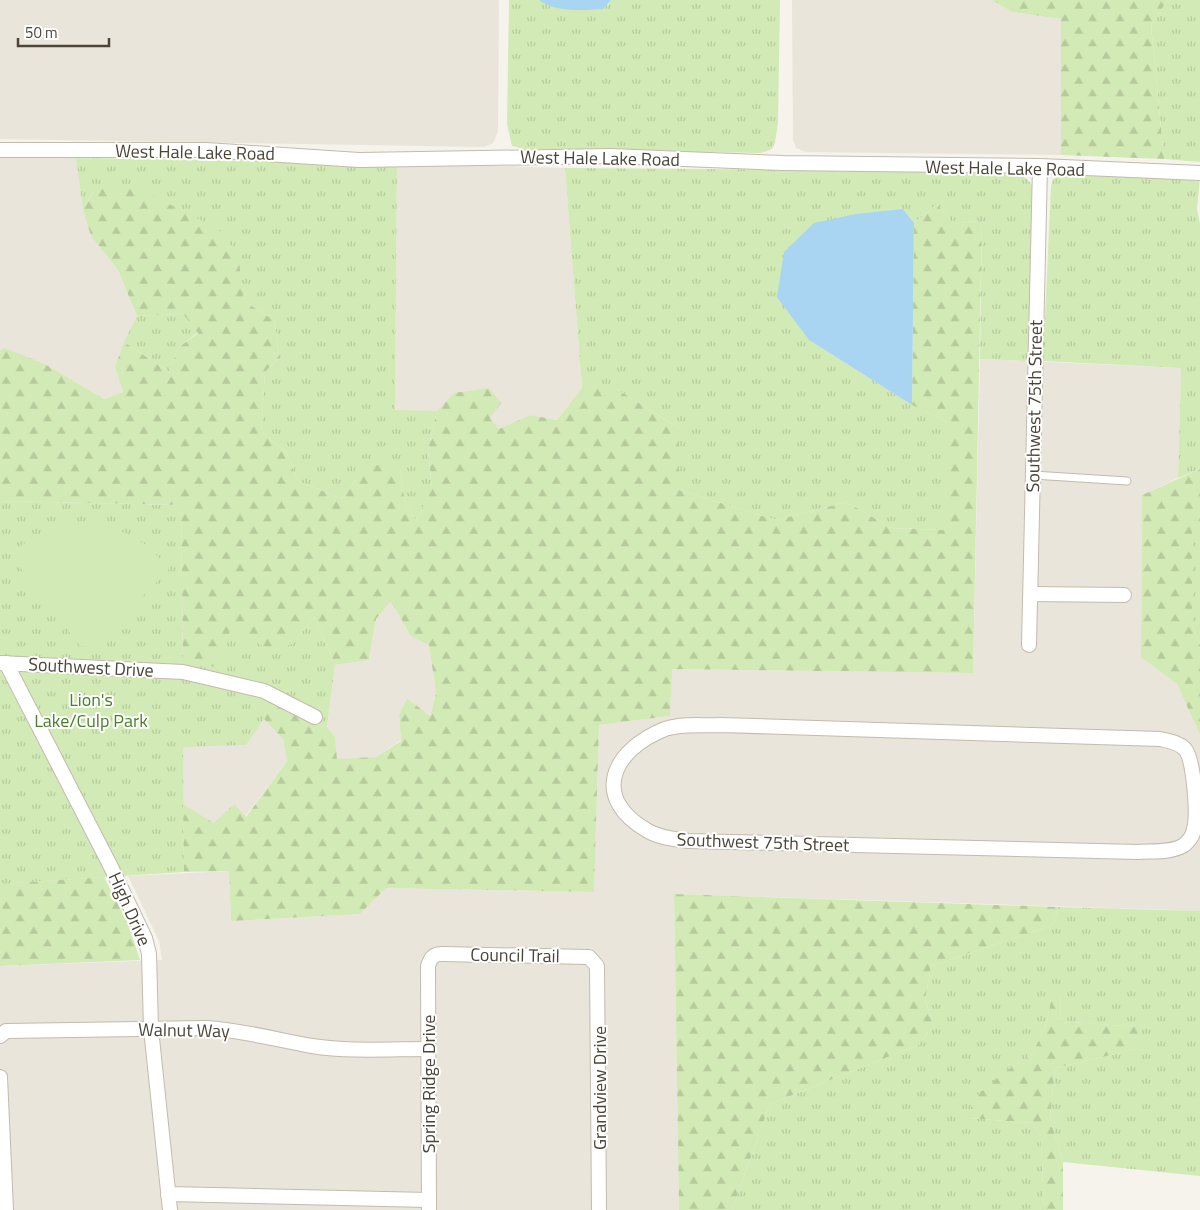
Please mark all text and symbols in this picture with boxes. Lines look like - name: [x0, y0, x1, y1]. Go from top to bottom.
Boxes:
- scale bar: [18, 15, 109, 47]
- text: 50 m: [25, 21, 58, 44]
- street label: West Hale Lake Road: [115, 137, 275, 167]
- street label: West Hale Lake Road: [520, 143, 680, 173]
- street label: West Hale Lake Road: [925, 153, 1085, 183]
- street label: Southwest 75th Street: [1019, 319, 1049, 493]
- street label: Southwest Drive: [28, 650, 154, 684]
- park label: Lion's Lake/Culp Park: [34, 686, 148, 734]
- street label: Southwest 75th Street: [676, 825, 850, 859]
- street label: High Drive: [102, 868, 158, 950]
- street label: Council Trail: [470, 941, 560, 969]
- street label: Spring Ridge Drive: [415, 1015, 442, 1153]
- street label: Walnut Way: [138, 1016, 230, 1044]
- street label: Grandview Drive: [586, 1026, 613, 1150]

